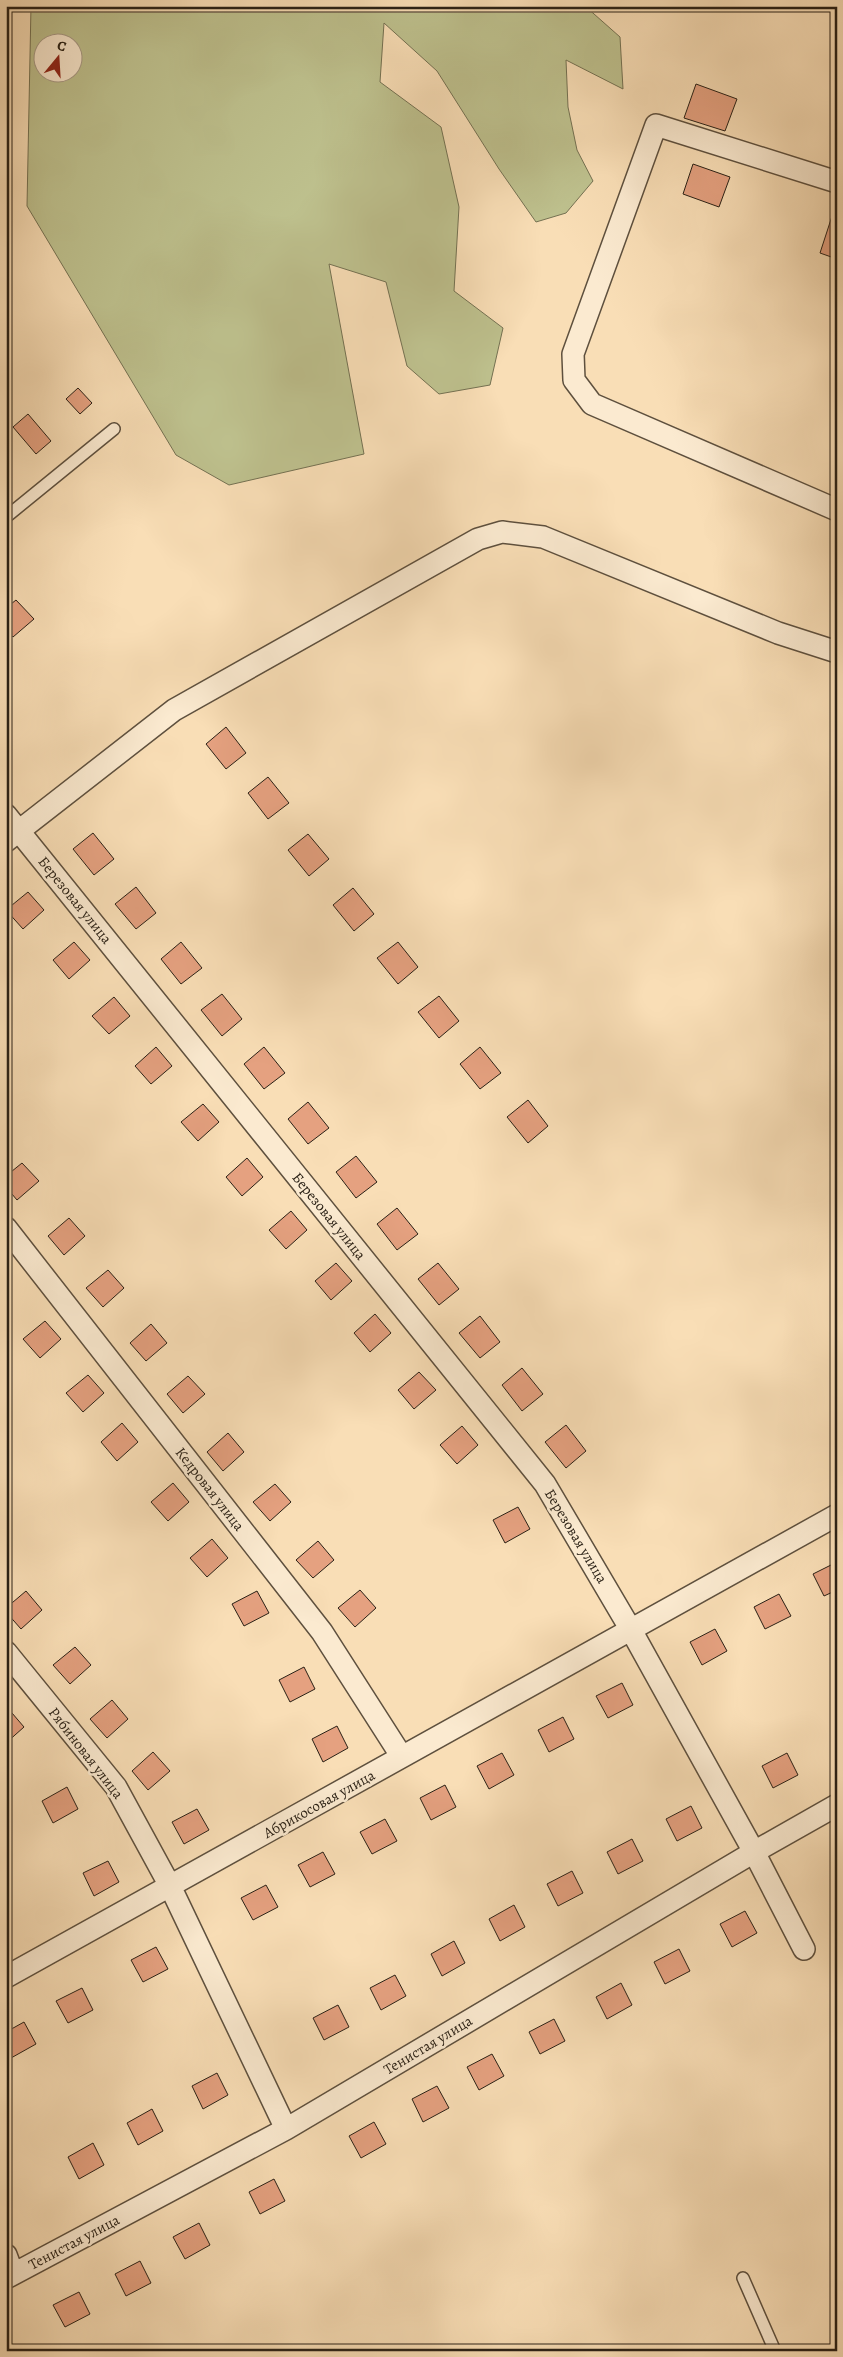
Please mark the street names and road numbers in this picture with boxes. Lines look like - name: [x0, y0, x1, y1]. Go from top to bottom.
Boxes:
- street label: Березовая улица: [34, 852, 117, 948]
- street label: Березовая улица: [288, 1168, 371, 1264]
- street label: Кедровая улица: [171, 1443, 249, 1535]
- street label: Березовая улица: [540, 1485, 612, 1587]
- street label: Рябиновая улица: [44, 1703, 128, 1803]
- street label: Абрикосовая улица: [259, 1765, 378, 1843]
- street label: Тенистая улица: [380, 2011, 476, 2079]
- street label: Тенистая улица: [25, 2210, 123, 2274]

